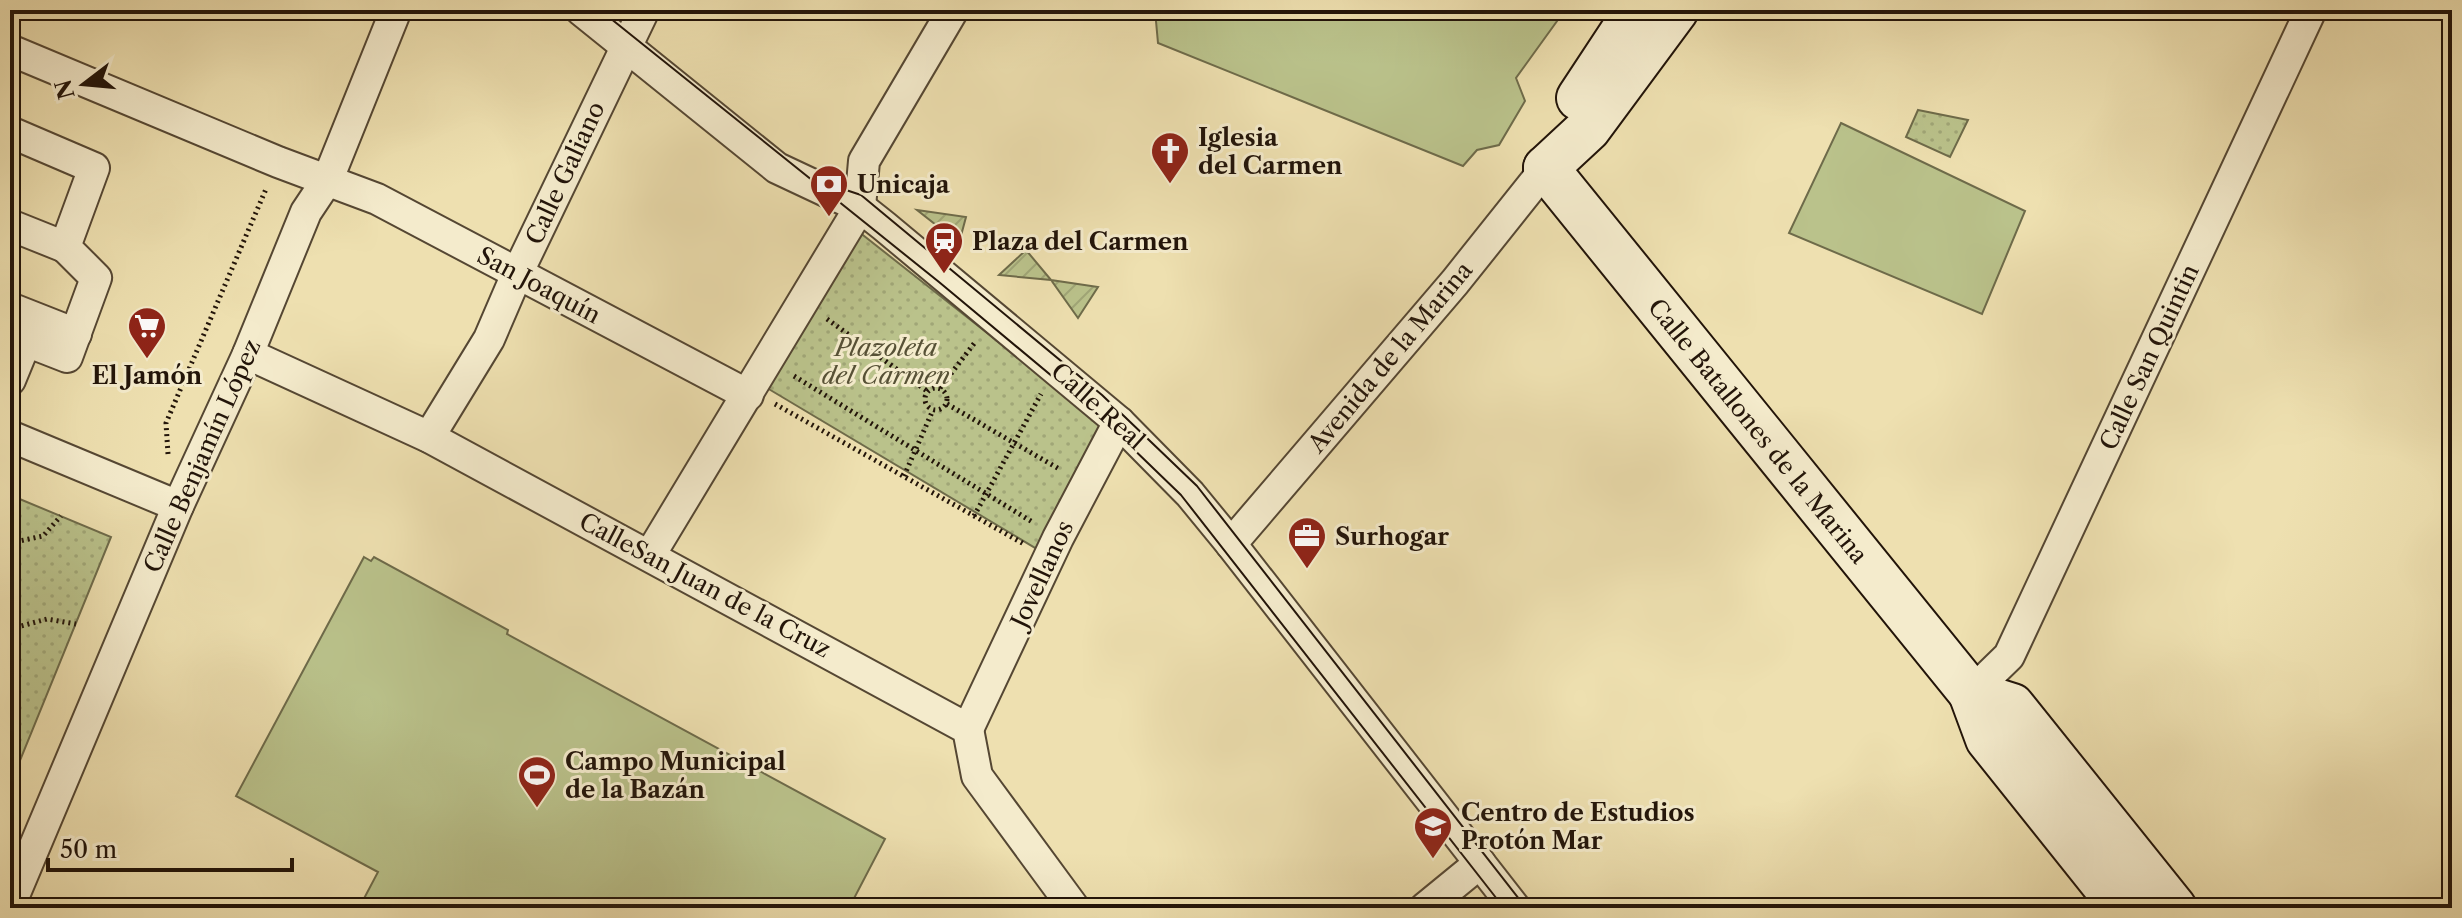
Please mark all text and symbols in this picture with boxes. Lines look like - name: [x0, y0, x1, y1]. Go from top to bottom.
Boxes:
- north arrow: [44, 44, 124, 124]
- text: N: [50, 76, 81, 102]
- street label: Calle Galiano: [519, 97, 611, 249]
- place label: Iglesia del Carmen: [1198, 123, 1343, 180]
- church icon: Iglesia del Carmen: [1149, 130, 1191, 185]
- bank icon: Unicaja: [808, 163, 850, 218]
- place label: Unicaja: [857, 170, 951, 199]
- station icon: Plaza del Carmen: [923, 220, 965, 275]
- place label: Plaza del Carmen: [972, 227, 1189, 256]
- street label: San Joaquín: [472, 240, 606, 330]
- street label: Avenida de la Marina: [1301, 256, 1478, 459]
- street label: Calle San Quintin: [2093, 260, 2205, 454]
- street label: Calle Batallones de la Marina: [1642, 293, 1874, 569]
- supermarket icon: El Jamón: [126, 305, 168, 360]
- park label: Plazoleta del Carmen: [822, 333, 950, 390]
- street label: Calle Benjamín López: [137, 335, 267, 577]
- street label: Calle Real: [1045, 356, 1151, 456]
- place label: El Jamón: [92, 361, 203, 390]
- street label: CalleSan Juan de la Cruz: [574, 506, 836, 664]
- office icon: Surhogar: [1286, 515, 1328, 570]
- street label: Jovellanos: [1003, 516, 1079, 636]
- place label: Surhogar: [1335, 522, 1449, 551]
- place label: Campo Municipal de la Bazán: [565, 747, 786, 804]
- sports icon: Campo Municipal de la Bazán: [516, 754, 558, 809]
- place label: Centro de Estudios Protón Mar: [1461, 798, 1695, 855]
- school or university icon: Centro de Estudios Protón Mar: [1412, 805, 1454, 860]
- scale bar: [48, 822, 292, 872]
- text: 50 m: [60, 835, 117, 864]

